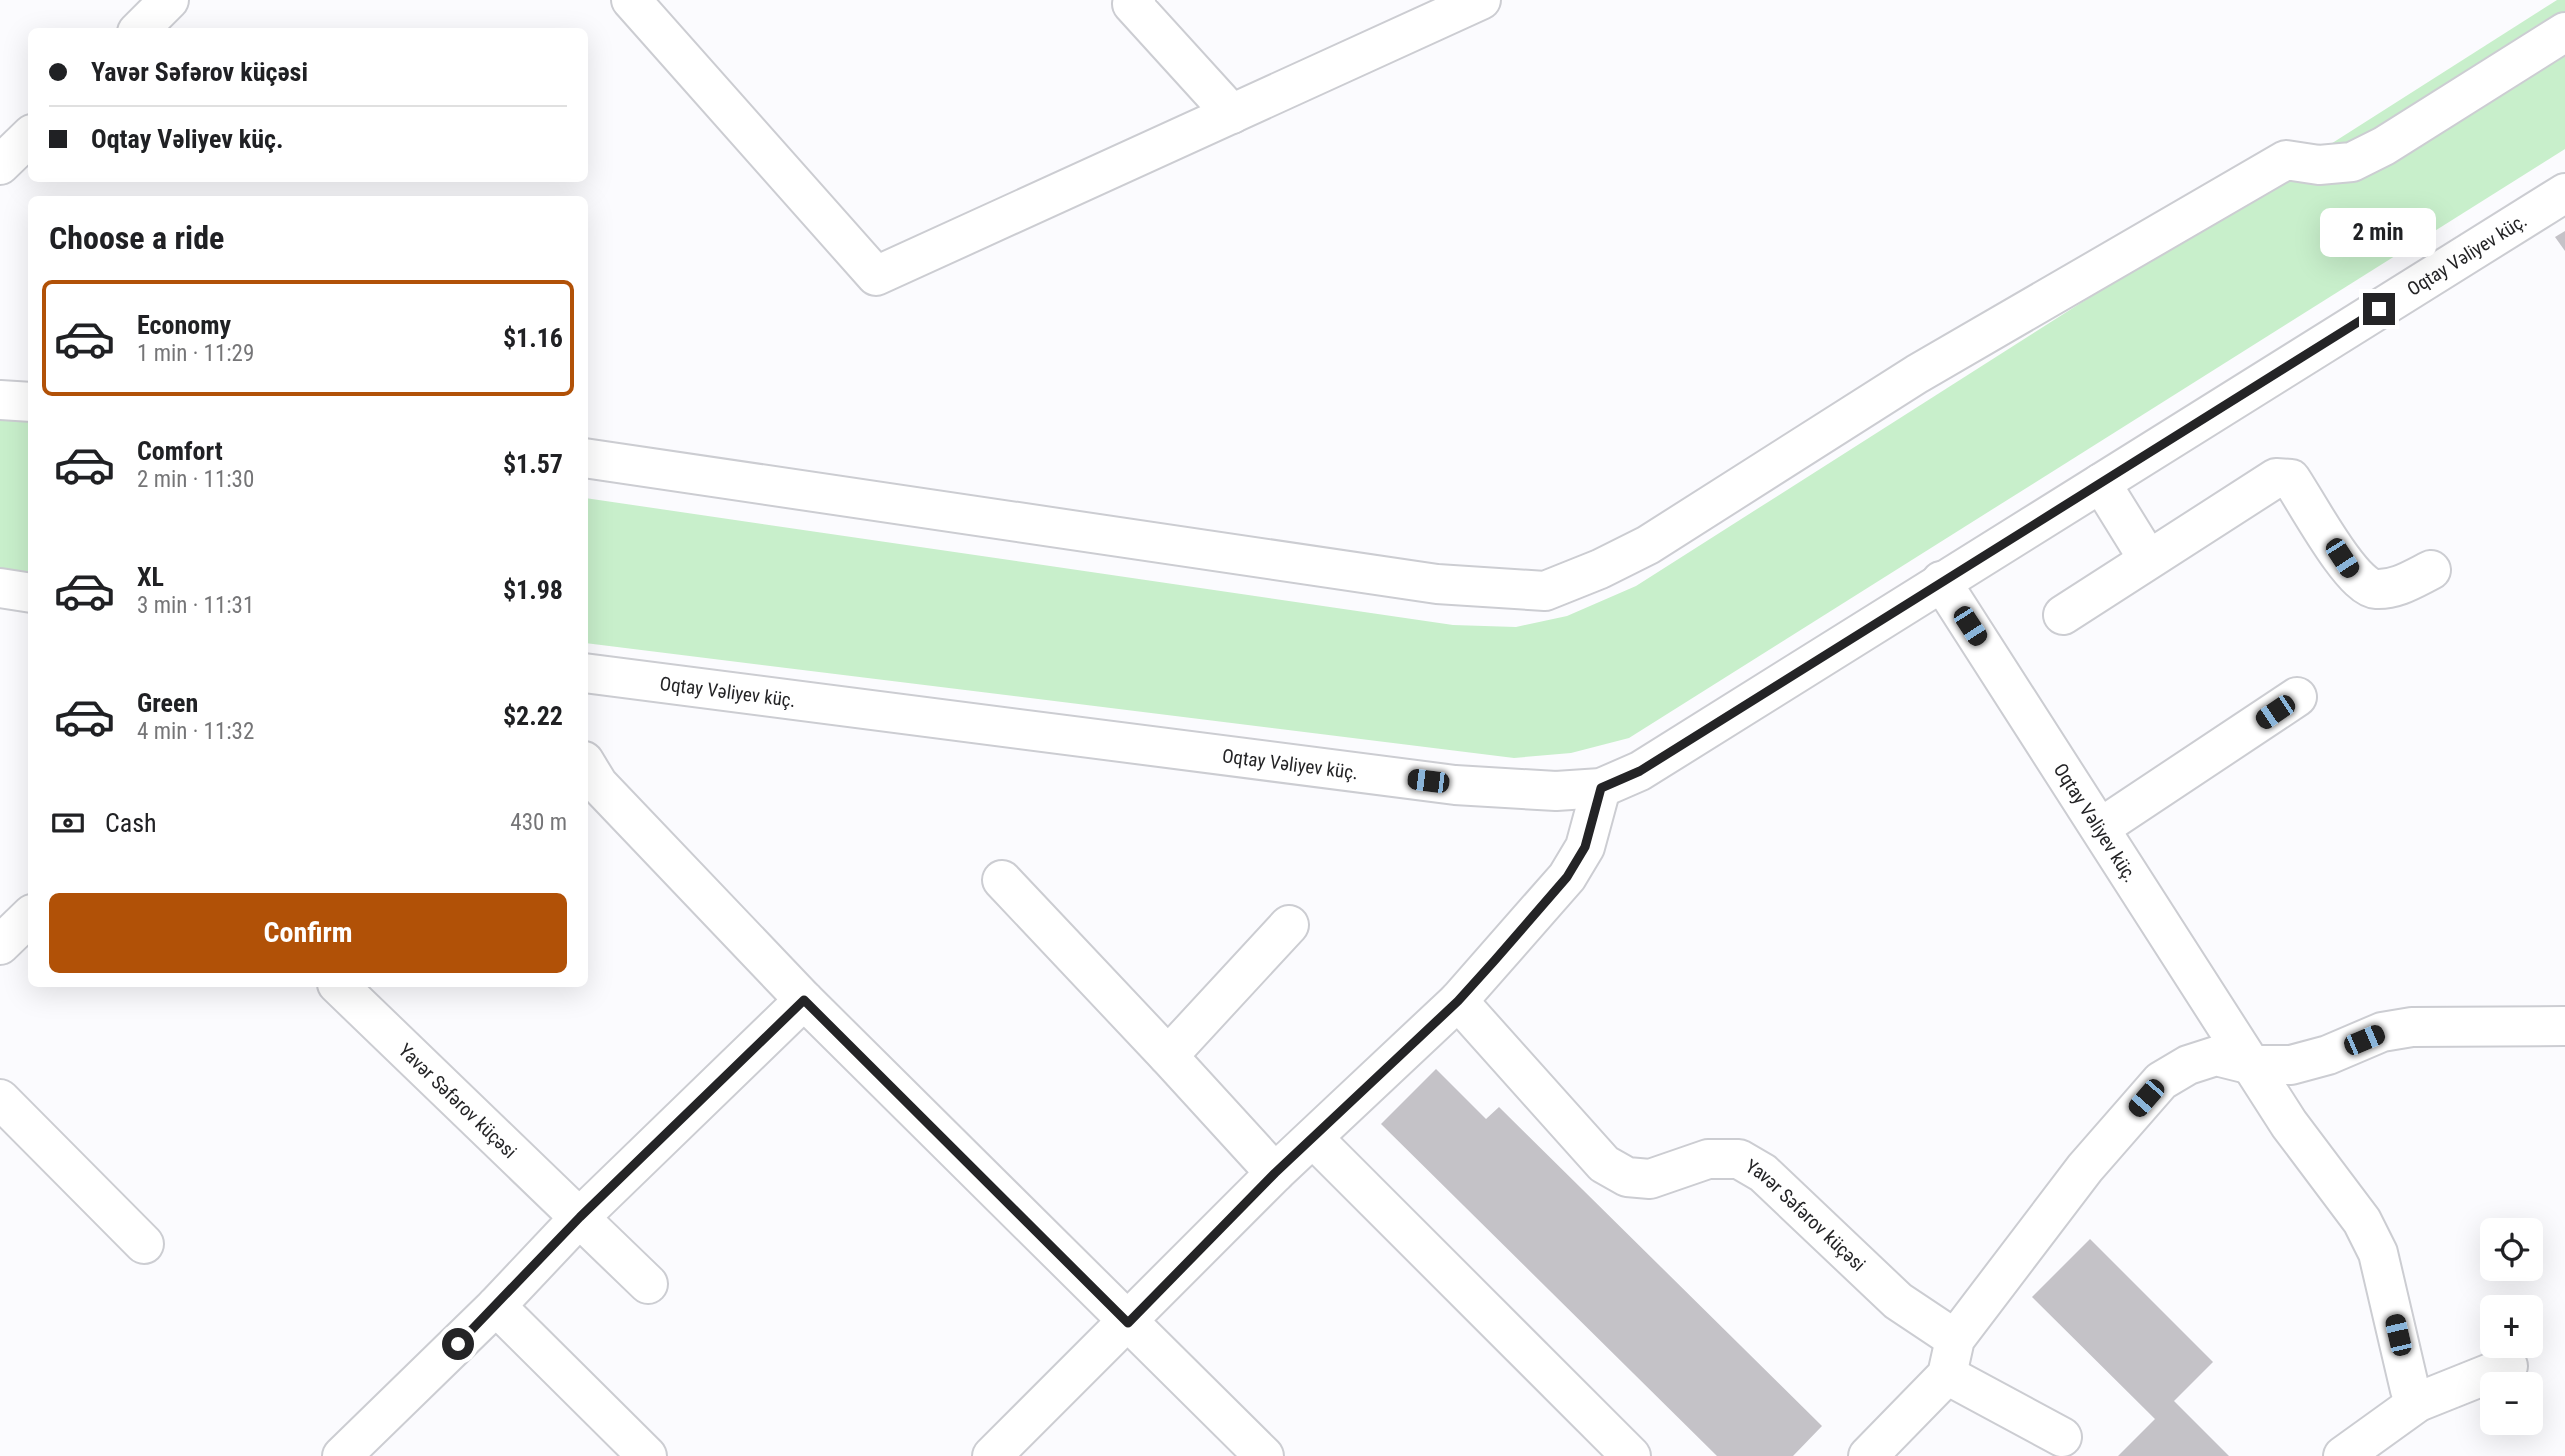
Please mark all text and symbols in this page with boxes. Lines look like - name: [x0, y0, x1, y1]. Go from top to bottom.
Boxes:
- text: Yavər Səfərov küçəsi: [91, 57, 308, 87]
- text: Oqtay Vəliyev küç.: [91, 124, 284, 154]
- callout: 2 min: [2321, 208, 2437, 256]
- street label: Oqtay Vəliyev küç.: [2403, 208, 2531, 300]
- text: Choose a ride: [49, 219, 224, 257]
- text: 2 min: [2352, 219, 2404, 246]
- route end: [2363, 293, 2395, 325]
- icon: car: [53, 307, 116, 370]
- text: Economy: [137, 310, 231, 340]
- text: $1.16: [503, 323, 563, 353]
- text: 1 min · 11:29: [137, 340, 254, 367]
- icon: car: [53, 433, 116, 496]
- text: Comfort: [137, 436, 223, 466]
- text: $1.57: [503, 449, 563, 479]
- text: 2 min · 11:30: [137, 466, 254, 493]
- car: [2322, 535, 2363, 581]
- icon: car: [53, 559, 116, 622]
- text: XL: [137, 562, 164, 592]
- text: $1.98: [503, 575, 563, 605]
- text: 3 min · 11:31: [137, 592, 254, 619]
- car: [1950, 603, 1991, 649]
- street label: Oqtay Vəliyev küç.: [659, 671, 797, 712]
- icon: car: [53, 685, 116, 748]
- text: Green: [137, 688, 198, 718]
- car: [2252, 692, 2299, 732]
- text: $2.22: [503, 701, 563, 731]
- text: 4 min · 11:32: [137, 718, 254, 745]
- street label: Oqtay Vəliyev küç.: [1221, 744, 1359, 784]
- street label: Oqtay Vəliyev küç.: [2049, 759, 2142, 886]
- car: [1406, 768, 1451, 794]
- icon: cash: [49, 804, 87, 842]
- text: Cash: [105, 808, 157, 838]
- text: 430 m: [510, 809, 567, 836]
- button: Confirm: [49, 893, 567, 973]
- car: [2341, 1022, 2388, 1058]
- street label: Yavər Səfərov küçəsi: [394, 1039, 522, 1163]
- car: [2125, 1075, 2168, 1121]
- street label: Yavər Səfərov küçəsi: [1742, 1154, 1870, 1276]
- map controls: [2480, 1218, 2543, 1435]
- button: locate: [2480, 1218, 2543, 1281]
- button: +: [2480, 1295, 2543, 1358]
- car: [2384, 1312, 2413, 1358]
- route start: [442, 1328, 474, 1360]
- button: −: [2480, 1372, 2543, 1435]

